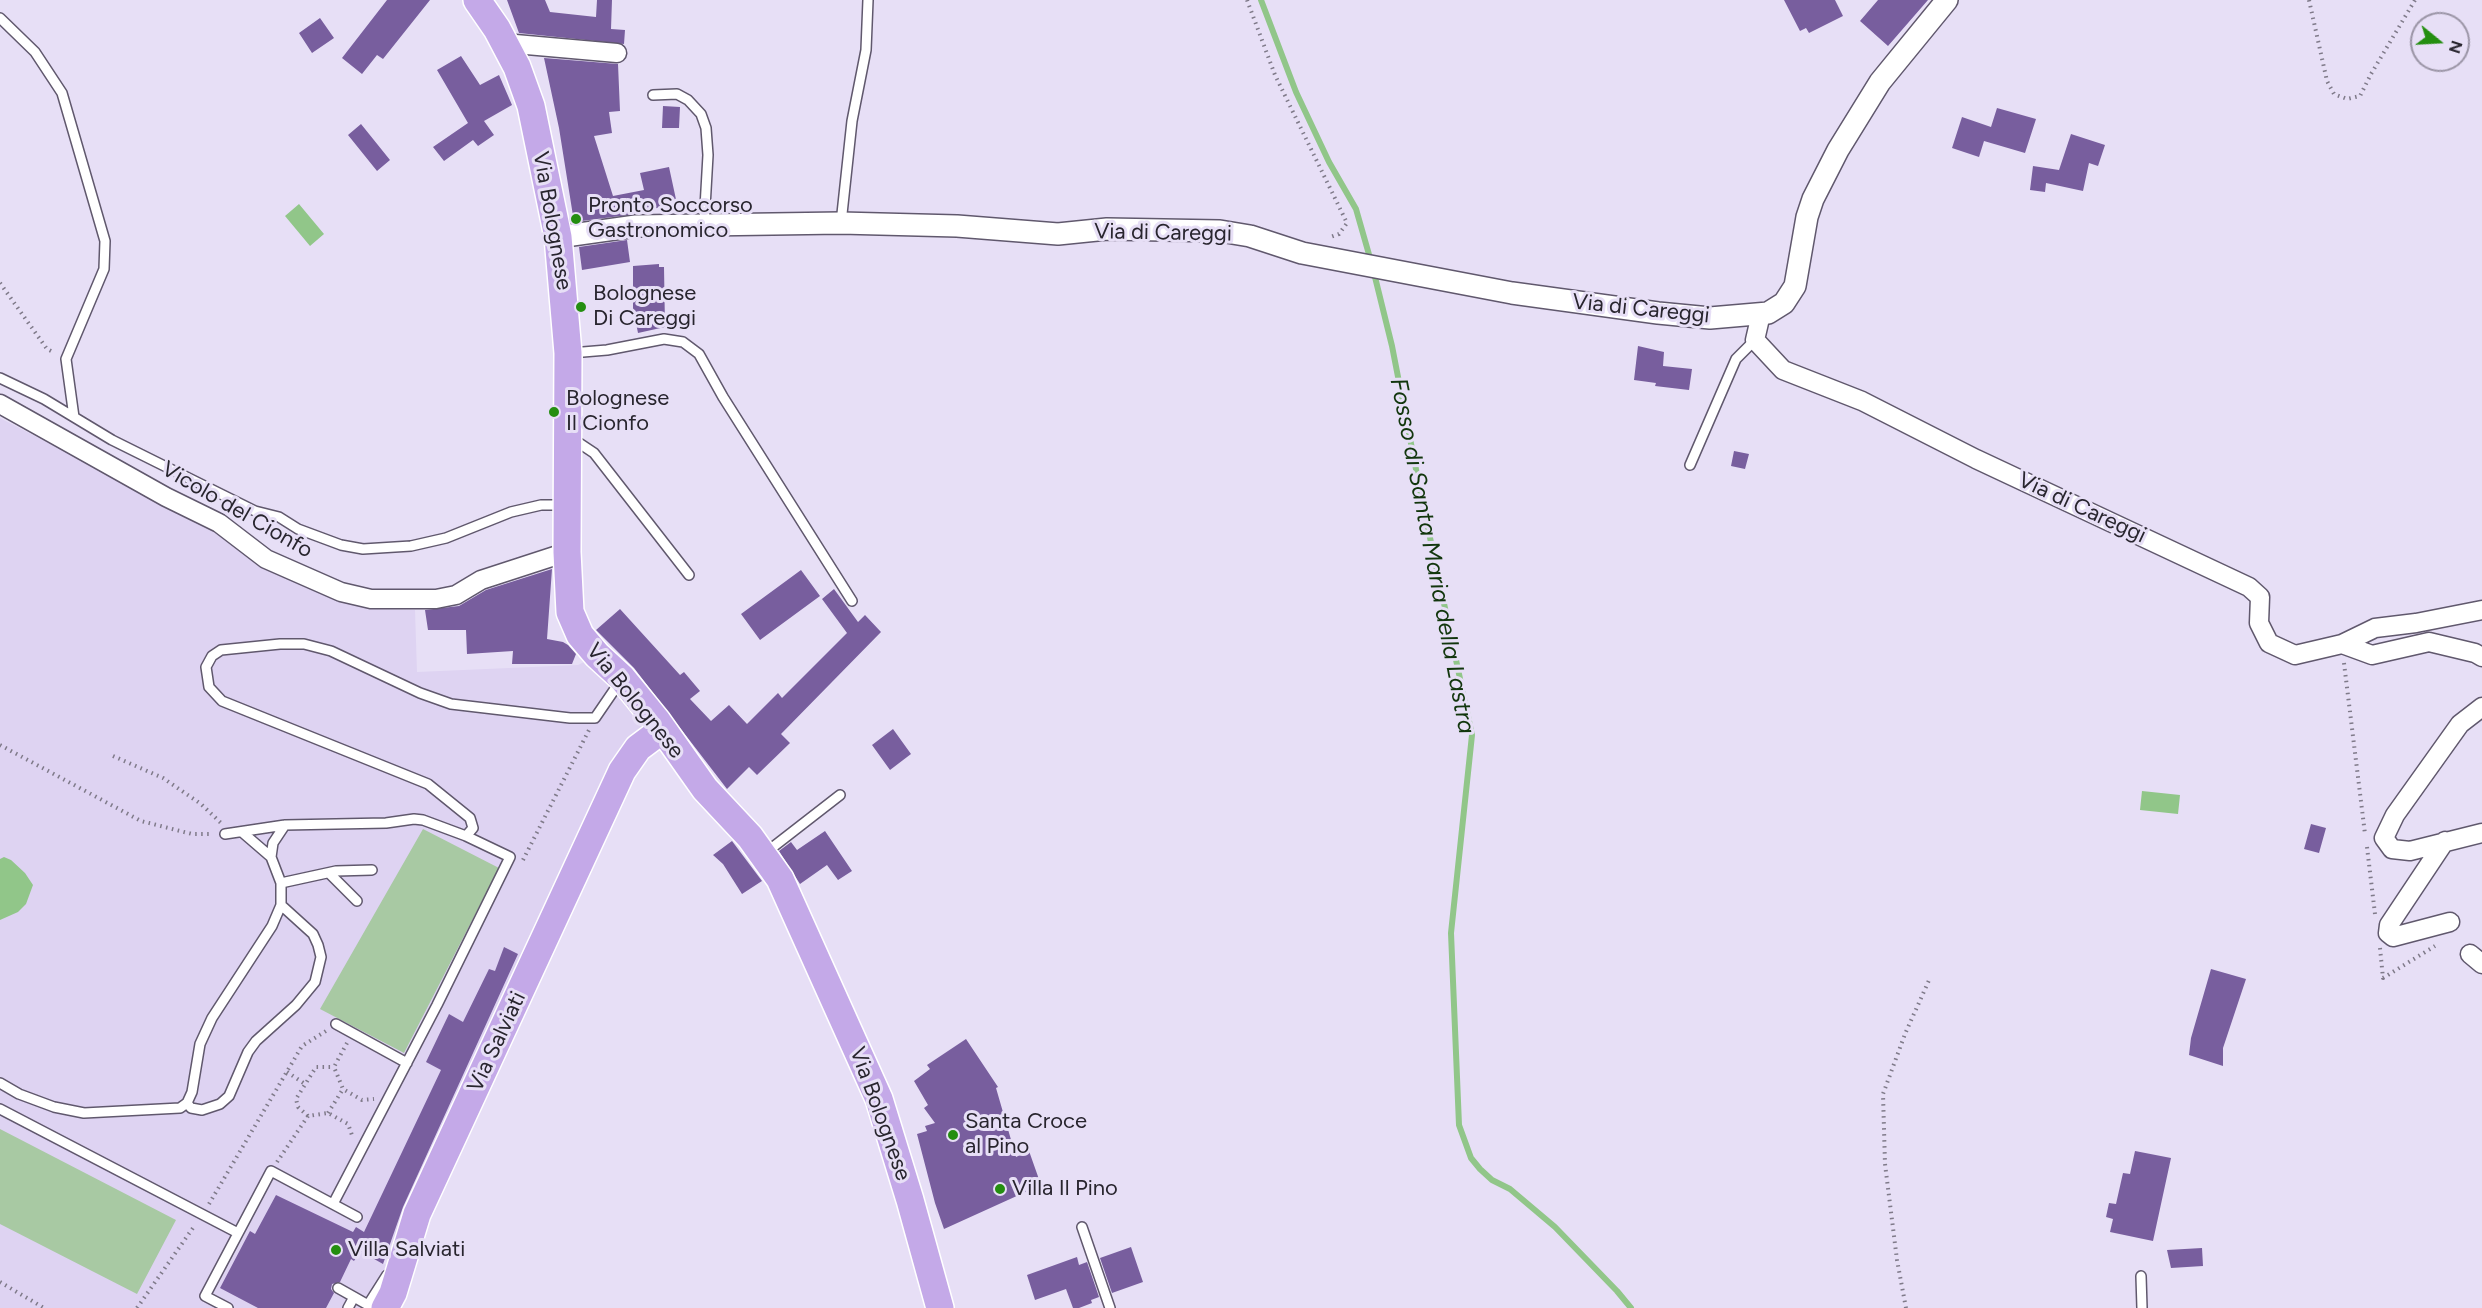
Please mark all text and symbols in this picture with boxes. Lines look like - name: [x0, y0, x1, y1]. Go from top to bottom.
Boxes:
- north arrow: [2410, 12, 2470, 72]
- text: N: [2445, 38, 2467, 56]
- street label: Via Bolognese: [527, 150, 577, 292]
- place label: Pronto Soccorso Gastronomico: [588, 193, 753, 244]
- marker: Pronto Soccorso Gastronomico: [569, 212, 583, 226]
- street label: Via di Careggi: [1094, 219, 1232, 247]
- place label: Bolognese Di Careggi: [593, 281, 696, 332]
- street label: Via di Careggi: [1571, 289, 1711, 329]
- marker: Bolognese Di Careggi: [574, 300, 588, 314]
- water label: Fosso di Santa Maria della Lastra: [1383, 376, 1481, 736]
- place label: Bolognese Il Cionfo: [566, 386, 669, 438]
- marker: Bolognese Il Cionfo: [547, 405, 561, 419]
- street label: Vicolo del Cionfo: [157, 456, 317, 564]
- street label: Via di Careggi: [2014, 467, 2150, 549]
- street label: Via Bolognese: [581, 638, 689, 764]
- street label: Via Salviati: [462, 988, 532, 1096]
- street label: Via Bolognese: [844, 1044, 916, 1184]
- place label: Santa Croce al Pino: [965, 1109, 1087, 1160]
- marker: Santa Croce al Pino: [946, 1128, 960, 1142]
- place label: Villa Il Pino: [1012, 1176, 1118, 1202]
- marker: Villa Il Pino: [993, 1182, 1007, 1196]
- place label: Villa Salviati: [348, 1237, 465, 1263]
- marker: Villa Salviati: [329, 1243, 343, 1257]

